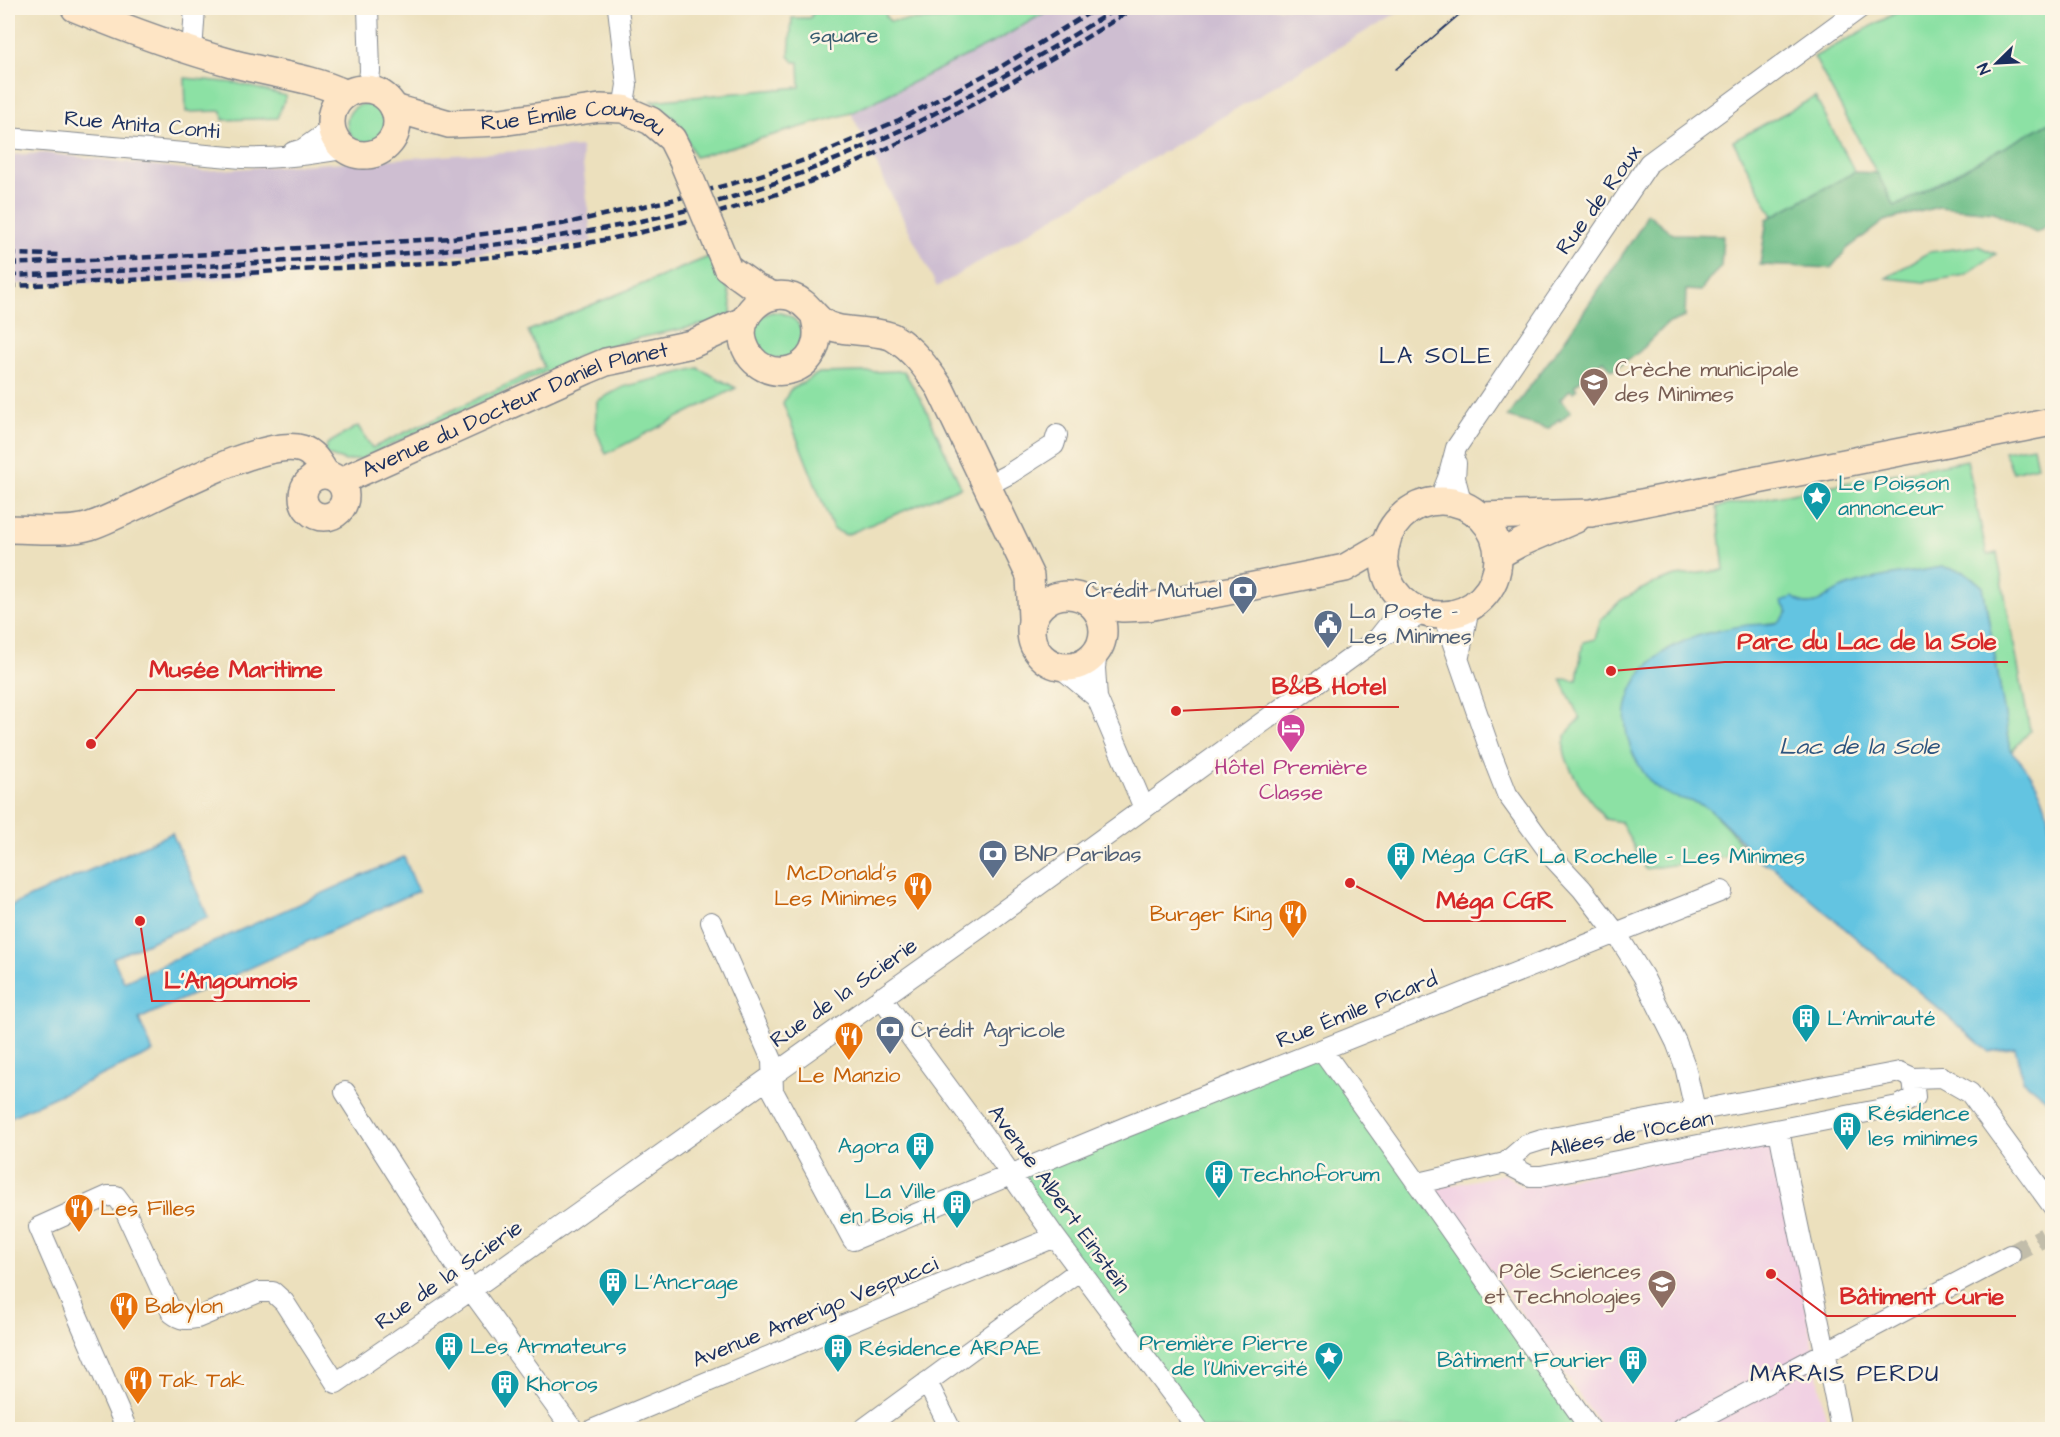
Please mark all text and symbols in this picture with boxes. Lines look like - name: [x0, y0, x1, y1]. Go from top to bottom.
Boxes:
- park label: square: [810, 20, 878, 51]
- north arrow: [1967, 33, 2027, 93]
- text: N: [1972, 60, 1996, 78]
- street label: Rue Émile Couneau: [480, 92, 673, 143]
- street label: Rue Anita Conti: [63, 103, 221, 147]
- street label: Rue de Roux: [1549, 138, 1650, 261]
- street label: Avenue du Docteur Daniel Planet: [357, 334, 671, 485]
- district label: LA SOLE: [1379, 339, 1493, 373]
- place label: Crèche municipale des Minimes: [1615, 354, 1799, 410]
- school or university icon: Crèche municipale des Minimes: [1578, 366, 1610, 408]
- place label: Le Poisson annonceur: [1838, 468, 1949, 524]
- place icon: Le Poisson annonceur: [1801, 480, 1833, 522]
- bank icon: Crédit Mutuel: [1227, 574, 1259, 616]
- place label: Crédit Mutuel: [1085, 575, 1222, 606]
- place label: La Poste - Les Minimes: [1349, 596, 1472, 652]
- public building icon: La Poste - Les Minimes: [1312, 608, 1344, 650]
- callout: Parc du Lac de la Sole: [1725, 620, 2008, 662]
- text: Parc du Lac de la Sole: [1737, 625, 1997, 659]
- callout: Musée Maritime: [137, 648, 335, 690]
- text: Musée Maritime: [149, 653, 323, 687]
- callout: B&B Hotel: [1260, 665, 1399, 707]
- text: B&B Hotel: [1272, 670, 1386, 704]
- hotel icon: Hôtel Première Classe: [1275, 712, 1307, 754]
- water label: Lac de la Sole: [1779, 730, 1940, 764]
- place label: Hôtel Première Classe: [1214, 752, 1368, 808]
- bank icon: BNP Paribas: [977, 838, 1009, 880]
- place label: BNP Paribas: [1014, 839, 1142, 870]
- building icon: Méga CGR La Rochelle - Les Minimes: [1385, 840, 1417, 882]
- place label: Méga CGR La Rochelle - Les Minimes: [1422, 841, 1805, 873]
- place label: McDonald's Les Minimes: [774, 858, 897, 914]
- restaurant icon: McDonald's Les Minimes: [902, 870, 934, 912]
- callout: Méga CGR: [1424, 879, 1566, 921]
- text: Méga CGR: [1436, 884, 1554, 919]
- restaurant icon: Burger King: [1277, 898, 1309, 940]
- place label: Burger King: [1150, 899, 1272, 931]
- street label: Rue de la Scierie: [764, 930, 924, 1056]
- callout: L'Angoumois: [152, 959, 310, 1001]
- text: L'Angoumois: [164, 964, 298, 999]
- street label: Rue Émile Picard: [1272, 964, 1442, 1056]
- building icon: L'Amirauté: [1790, 1002, 1822, 1044]
- place label: L'Amirauté: [1827, 1003, 1936, 1034]
- bank icon: Crédit Agricole: [874, 1014, 906, 1056]
- place label: Crédit Agricole: [911, 1015, 1066, 1047]
- restaurant icon: Le Manzio: [833, 1020, 865, 1062]
- place label: Le Manzio: [798, 1060, 901, 1091]
- place label: Résidence les minimes: [1868, 1098, 1978, 1154]
- street label: Avenue Albert Einstein: [980, 1099, 1138, 1299]
- street label: Allées de l'Océan: [1546, 1103, 1716, 1165]
- building icon: Résidence les minimes: [1831, 1110, 1863, 1152]
- building icon: Agora: [904, 1130, 936, 1172]
- place label: Agora: [838, 1131, 899, 1163]
- building icon: Technoforum: [1203, 1158, 1235, 1200]
- place label: Technoforum: [1240, 1159, 1380, 1190]
- place label: La Ville en Bois H: [840, 1176, 936, 1232]
- building icon: La Ville en Bois H: [941, 1188, 973, 1230]
- restaurant icon: Les Filles: [63, 1192, 95, 1234]
- place label: Les Filles: [100, 1193, 195, 1224]
- street label: Rue de la Scierie: [369, 1212, 529, 1338]
- street label: Avenue Amerigo Vespucci: [687, 1248, 943, 1377]
- place label: Pôle Sciences et Technologies: [1484, 1256, 1641, 1313]
- building icon: L'Ancrage: [597, 1266, 629, 1308]
- place label: L'Ancrage: [634, 1267, 738, 1299]
- school or university icon: Pôle Sciences et Technologies: [1646, 1268, 1678, 1310]
- callout: Bâtiment Curie: [1827, 1274, 2016, 1316]
- text: Bâtiment Curie: [1840, 1280, 2004, 1314]
- restaurant icon: Babylon: [108, 1290, 140, 1332]
- place label: Babylon: [145, 1291, 223, 1323]
- place label: Première Pierre de l'Université: [1139, 1328, 1308, 1384]
- building icon: Les Armateurs: [433, 1330, 465, 1372]
- place label: Les Armateurs: [470, 1331, 627, 1362]
- building icon: Résidence ARPAE: [822, 1332, 854, 1374]
- place label: Résidence ARPAE: [859, 1333, 1041, 1364]
- place icon: Première Pierre de l'Université: [1313, 1340, 1345, 1382]
- building icon: Bâtiment Fourier: [1617, 1344, 1649, 1386]
- place label: Bâtiment Fourier: [1437, 1345, 1612, 1376]
- district label: MARAIS PERDU: [1750, 1357, 1940, 1391]
- restaurant icon: Tak Tak: [122, 1364, 154, 1406]
- place label: Tak Tak: [159, 1365, 245, 1396]
- building icon: Khoros: [489, 1368, 521, 1410]
- place label: Khoros: [526, 1369, 598, 1400]

